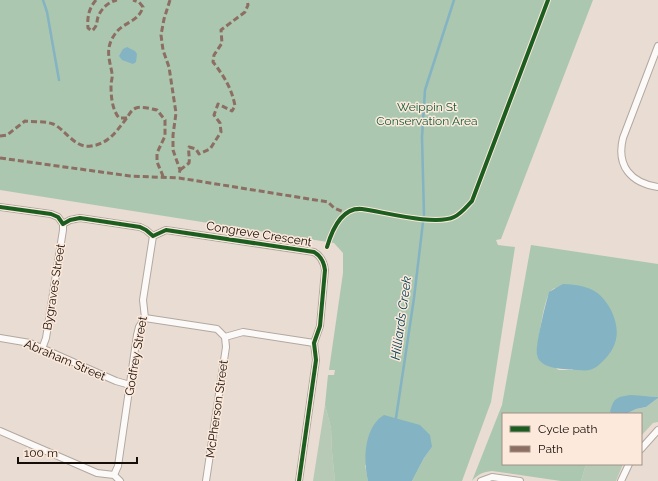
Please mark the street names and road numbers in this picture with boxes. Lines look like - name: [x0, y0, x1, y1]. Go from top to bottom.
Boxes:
- street label: Congreve Crescent: [205, 219, 313, 249]
- street label: Bygraves Street: [40, 243, 68, 331]
- street label: Godfrey Street: [122, 315, 150, 397]
- street label: Abraham Street: [22, 337, 108, 383]
- street label: McPherson Street: [203, 359, 231, 459]

